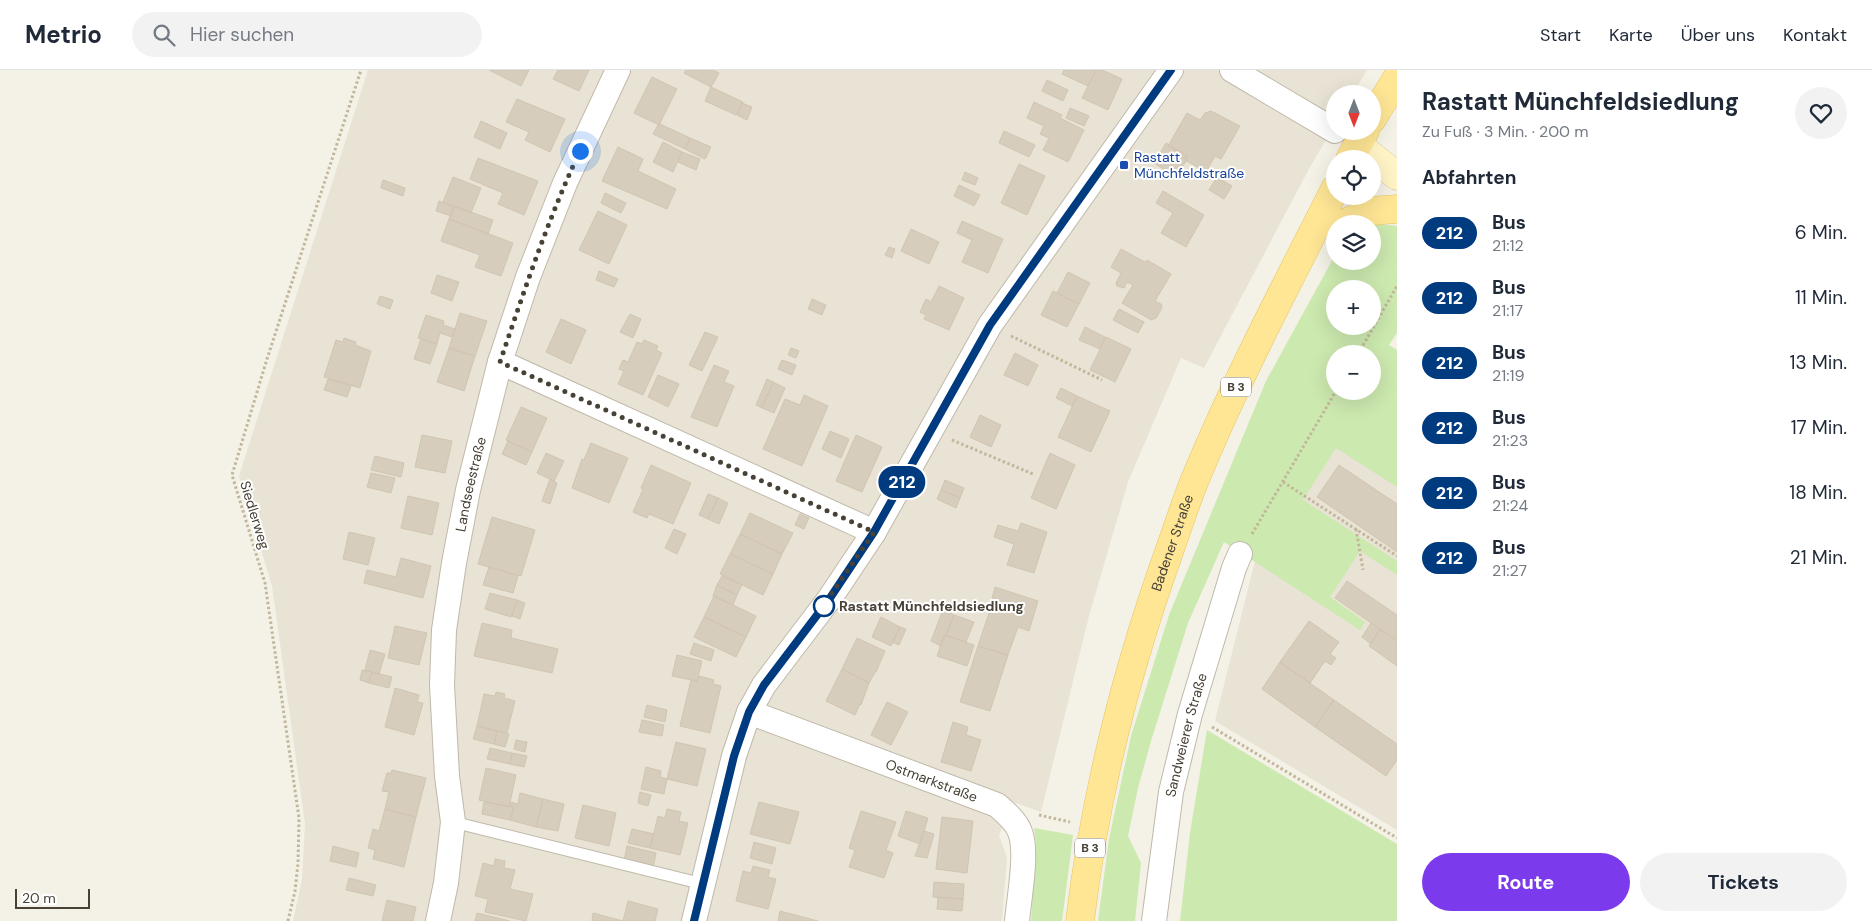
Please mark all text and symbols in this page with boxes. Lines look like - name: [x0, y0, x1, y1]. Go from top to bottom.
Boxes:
- search box: [132, 12, 482, 57]
- text: Metrio: [25, 19, 102, 50]
- icon: search: [150, 21, 178, 49]
- text: Hier suchen: [190, 22, 294, 47]
- text: Start: [1540, 23, 1581, 47]
- text: Karte: [1609, 23, 1653, 47]
- text: Über uns: [1681, 23, 1755, 47]
- text: Kontakt: [1783, 23, 1847, 47]
- north arrow: [1326, 85, 1381, 140]
- map controls: [1326, 85, 1381, 400]
- text: Rastatt Münchfeldsiedlung: [1422, 86, 1739, 117]
- button: heart: [1795, 87, 1847, 139]
- text: Zu Fuß · 3 Min. · 200 m: [1422, 121, 1589, 142]
- your location: [568, 139, 593, 164]
- place label: Rastatt Münchfeldstraße: [1134, 148, 1244, 182]
- button: locate: [1326, 150, 1381, 205]
- marker: Rastatt Münchfeldstraße: [1118, 159, 1130, 171]
- text: Abfahrten: [1422, 165, 1516, 190]
- text: Bus: [1492, 210, 1526, 235]
- button: layers: [1326, 215, 1381, 270]
- text: 6 Min.: [1795, 220, 1847, 245]
- text: 212: [1436, 221, 1463, 245]
- text: 21:12: [1492, 235, 1524, 256]
- text: Bus: [1492, 275, 1526, 300]
- button: +: [1326, 280, 1381, 335]
- text: 11 Min.: [1795, 285, 1847, 310]
- text: 212: [1436, 286, 1463, 310]
- text: 21:17: [1492, 300, 1523, 321]
- text: Bus: [1492, 340, 1526, 365]
- button: −: [1326, 345, 1381, 400]
- text: 13 Min.: [1790, 350, 1847, 375]
- text: 212: [1436, 351, 1463, 375]
- text: 21:19: [1492, 365, 1524, 386]
- road number: B 3: [1221, 378, 1251, 396]
- text: Bus: [1492, 405, 1526, 430]
- text: 17 Min.: [1791, 415, 1847, 440]
- text: 212: [1436, 416, 1463, 440]
- text: 21:23: [1492, 430, 1528, 451]
- street label: Landseestraße: [451, 435, 490, 533]
- line badge: 212: [873, 466, 931, 498]
- text: 212: [888, 470, 916, 494]
- text: Bus: [1492, 470, 1526, 495]
- street label: Siedlerweg: [236, 479, 274, 552]
- text: 18 Min.: [1789, 480, 1847, 505]
- text: 212: [1436, 481, 1463, 505]
- street label: Badener Straße: [1147, 492, 1197, 594]
- text: 21:24: [1492, 495, 1528, 516]
- text: Bus: [1492, 535, 1526, 560]
- text: 21 Min.: [1790, 545, 1847, 570]
- text: 212: [1436, 546, 1463, 570]
- text: 21:27: [1492, 560, 1527, 581]
- marker: Rastatt Münchfeldsiedlung: [813, 595, 835, 617]
- place label: Rastatt Münchfeldsiedlung: [839, 597, 1024, 615]
- street label: Sandweierer Straße: [1161, 671, 1211, 798]
- street label: Ostmarkstraße: [883, 755, 980, 806]
- road number: B 3: [1075, 838, 1105, 858]
- button: Route: [1422, 853, 1630, 911]
- button: Tickets: [1640, 853, 1847, 911]
- scale bar: [15, 886, 90, 909]
- text: 20 m: [22, 889, 56, 907]

